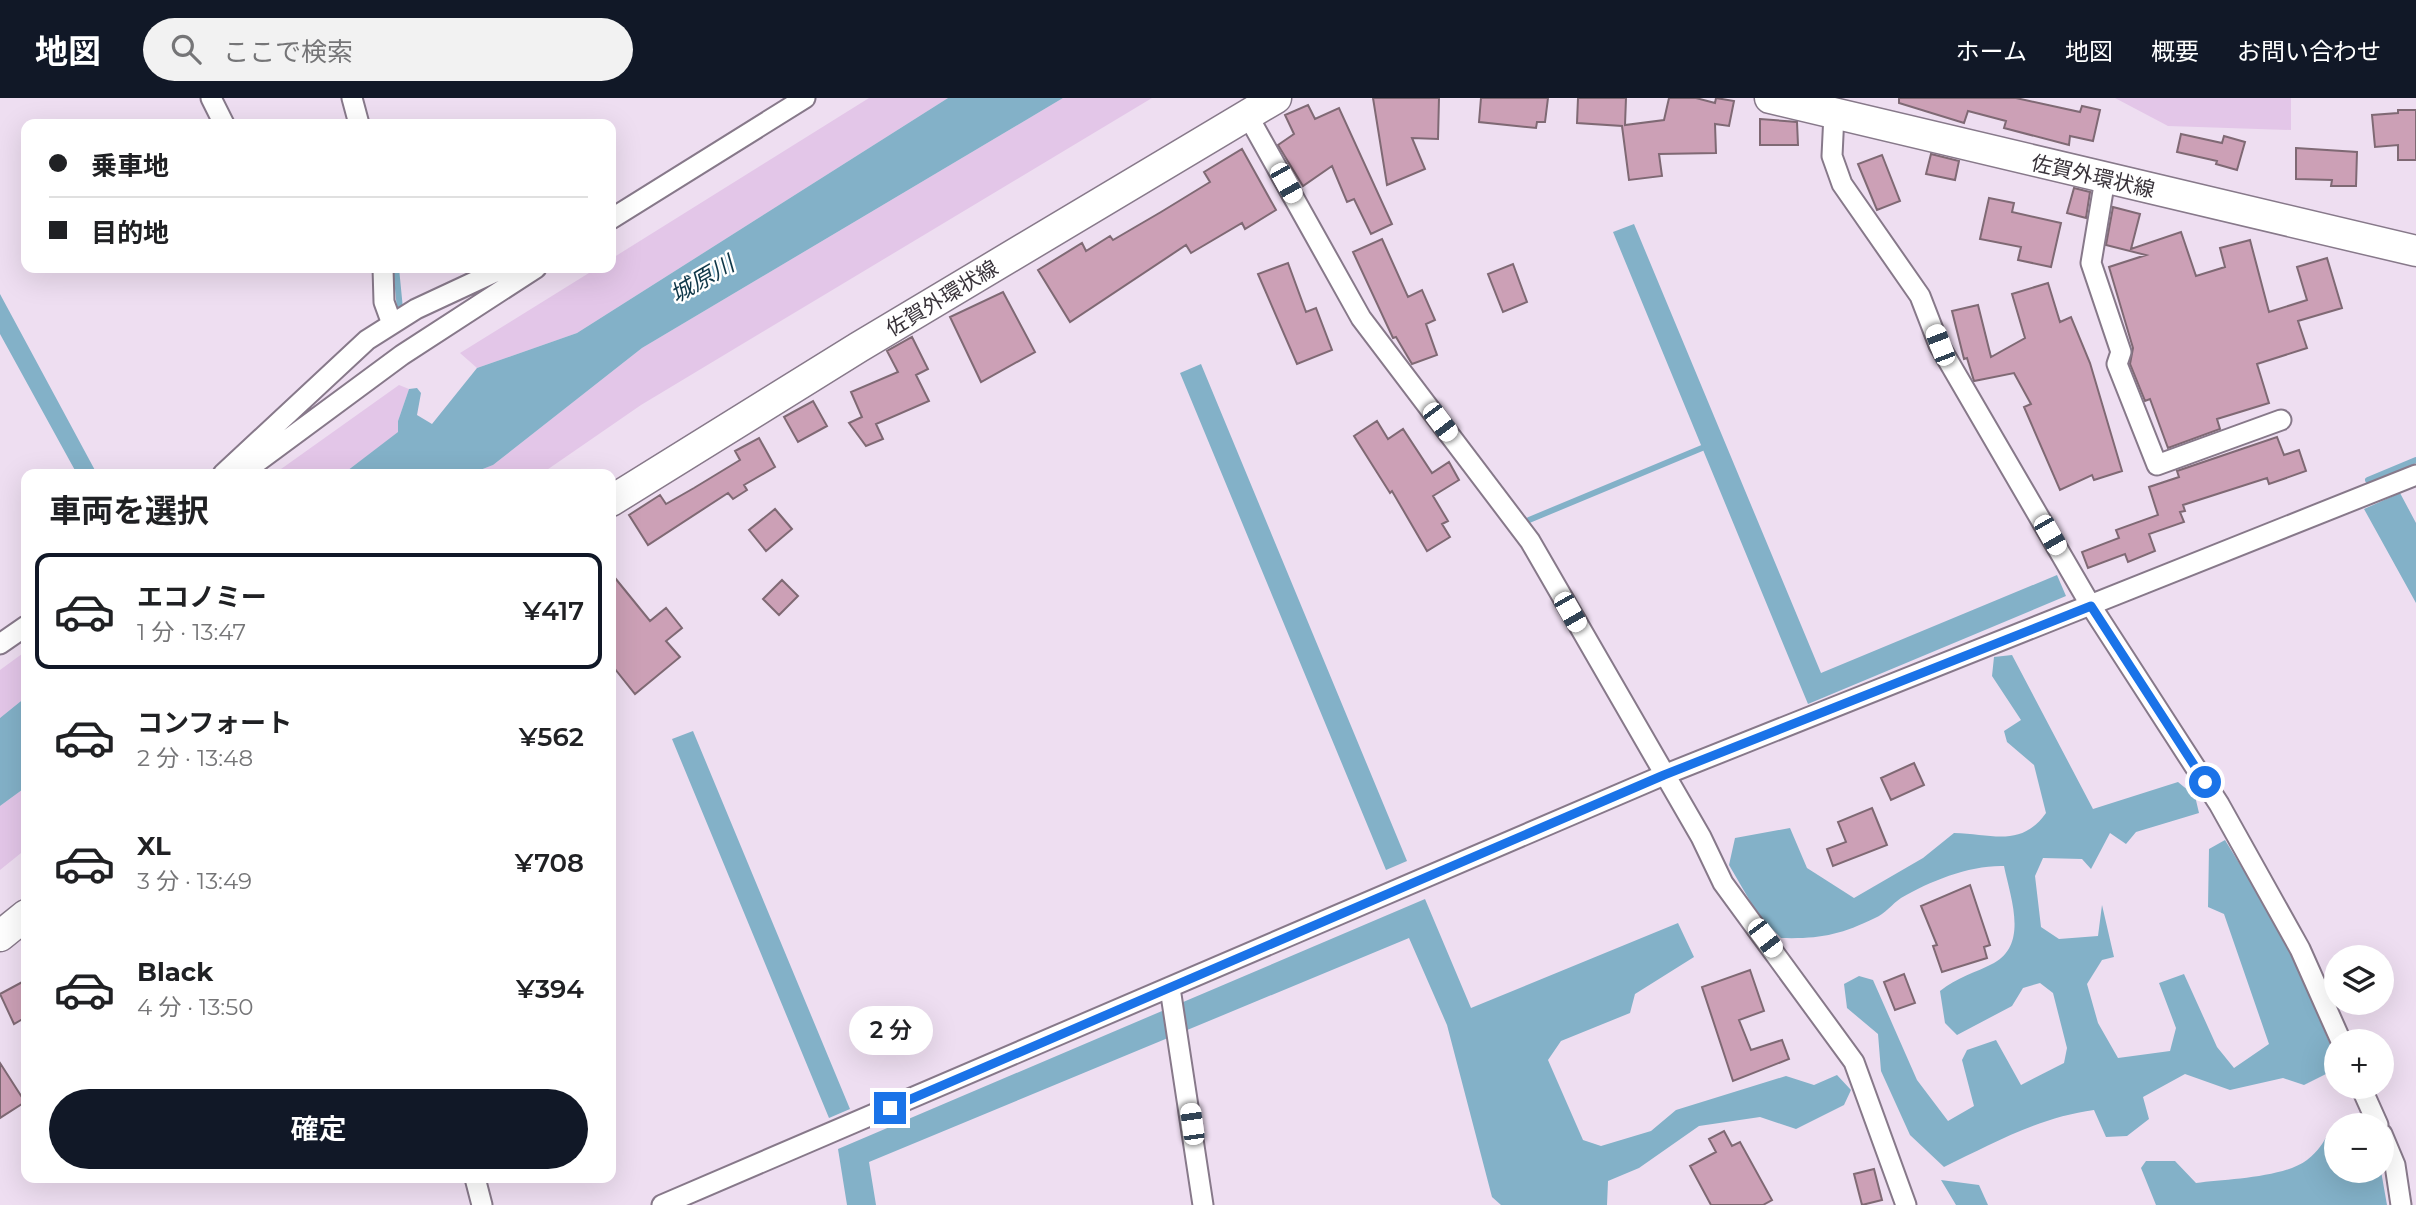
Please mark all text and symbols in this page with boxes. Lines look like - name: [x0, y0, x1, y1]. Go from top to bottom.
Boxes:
- search box: [143, 18, 633, 81]
- icon: search: [167, 30, 205, 68]
- text: 地図: [35, 31, 101, 71]
- text: ここで検索: [223, 36, 353, 68]
- text: ホーム: [1956, 37, 2027, 66]
- text: 地図: [2065, 37, 2113, 66]
- text: 概要: [2151, 37, 2199, 66]
- text: お問い合わせ: [2237, 37, 2381, 66]
- text: 乗車地: [91, 150, 169, 182]
- street label: 佐賀外環状線: [2029, 150, 2157, 202]
- car: [1267, 160, 1306, 206]
- text: 目的地: [91, 217, 169, 249]
- water label: 城原川: [665, 248, 741, 308]
- street label: 佐賀外環状線: [882, 255, 1002, 341]
- car: [1923, 322, 1958, 368]
- car: [1419, 399, 1462, 445]
- text: 車両を選択: [49, 491, 209, 530]
- car: [2031, 512, 2070, 558]
- icon: car: [53, 580, 116, 643]
- text: エコノミー: [137, 581, 267, 613]
- car: [1551, 589, 1590, 635]
- text: ¥417: [523, 595, 584, 627]
- text: 1 分 · 13:47: [137, 618, 246, 646]
- icon: car: [53, 706, 116, 769]
- text: コンフォート: [137, 707, 292, 739]
- text: ¥562: [519, 721, 584, 753]
- text: 2 分 · 13:48: [137, 744, 253, 772]
- route start: [2189, 766, 2221, 798]
- text: XL: [137, 830, 171, 862]
- icon: car: [53, 832, 116, 895]
- text: ¥708: [515, 847, 584, 879]
- text: 3 分 · 13:49: [137, 867, 252, 895]
- car: [1744, 915, 1787, 961]
- map controls: [2324, 945, 2394, 1183]
- button: layers: [2324, 945, 2394, 1015]
- text: Black: [137, 956, 213, 988]
- icon: car: [53, 958, 116, 1021]
- text: ¥394: [516, 973, 584, 1005]
- text: 4 分 · 13:50: [137, 993, 253, 1021]
- callout: 2 分: [848, 1006, 932, 1056]
- text: 2 分: [870, 1016, 912, 1044]
- button: +: [2324, 1029, 2394, 1099]
- button: 確定: [49, 1089, 588, 1169]
- route end: [874, 1092, 906, 1124]
- car: [1179, 1102, 1206, 1146]
- button: −: [2324, 1113, 2394, 1183]

